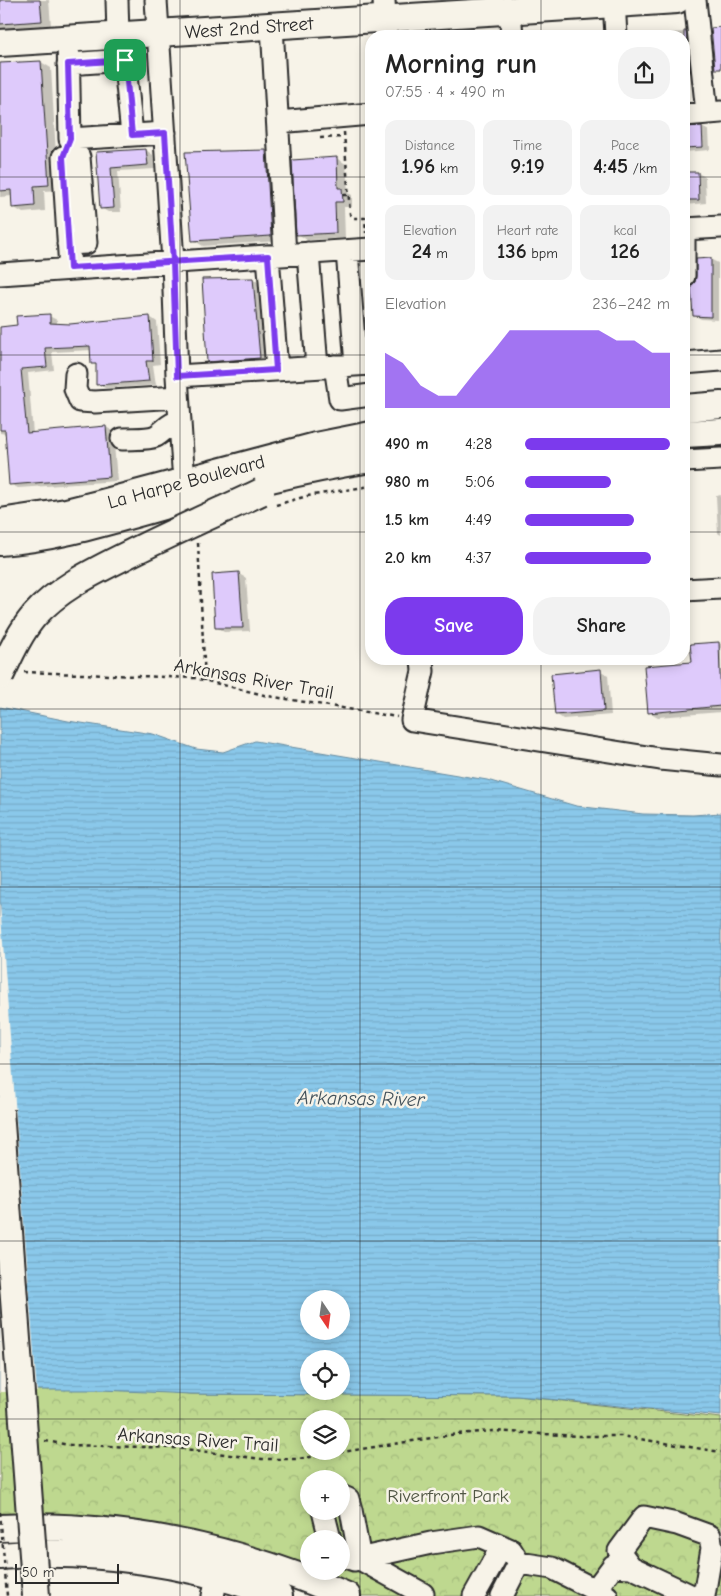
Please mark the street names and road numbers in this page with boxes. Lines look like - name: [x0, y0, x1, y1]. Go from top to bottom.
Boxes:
- street label: West 2nd Street: [184, 12, 315, 43]
- street label: La Harpe Boulevard: [105, 450, 267, 514]
- street label: Arkansas River Trail: [172, 654, 335, 704]
- street label: Arkansas River Trail: [117, 1423, 279, 1457]

